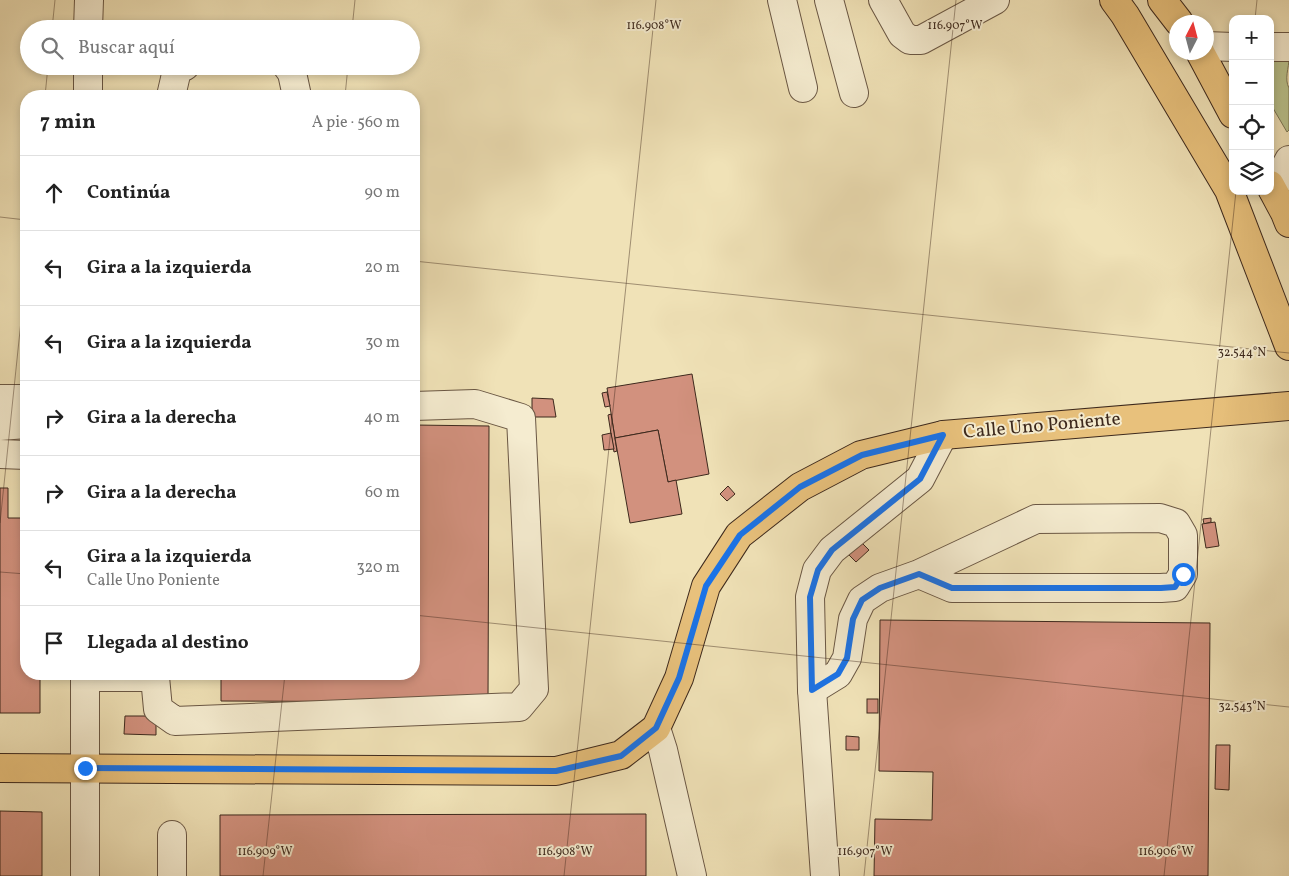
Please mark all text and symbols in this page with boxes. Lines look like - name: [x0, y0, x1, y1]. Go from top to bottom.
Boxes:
- north arrow: [1169, 15, 1214, 60]
- map controls: [1229, 15, 1274, 195]
- button: +: [1229, 15, 1274, 60]
- text: 116.908°W: [626, 18, 682, 34]
- text: 116.907°W: [928, 18, 982, 34]
- search box: [20, 20, 420, 75]
- icon: search: [38, 34, 66, 62]
- text: Buscar aquí: [78, 35, 175, 61]
- button: −: [1229, 60, 1274, 105]
- button: locate: [1229, 105, 1274, 150]
- text: 7 min: [40, 108, 96, 137]
- text: A pie · 560 m: [312, 112, 400, 134]
- button: layers: [1229, 150, 1274, 195]
- icon: ahead: [40, 179, 68, 207]
- text: Continúa: [87, 180, 170, 206]
- text: 90 m: [364, 182, 400, 204]
- icon: left: [40, 254, 68, 282]
- text: Gira a la izquierda: [87, 255, 252, 281]
- text: 20 m: [365, 257, 400, 279]
- icon: left: [40, 329, 68, 357]
- text: Gira a la izquierda: [87, 330, 252, 356]
- text: 30 m: [365, 332, 400, 354]
- text: 32.544°N: [1218, 345, 1266, 361]
- icon: right: [40, 404, 68, 432]
- text: Gira a la derecha: [87, 405, 237, 431]
- street label: Calle Uno Poniente: [962, 406, 1122, 446]
- text: 40 m: [364, 407, 400, 429]
- icon: right: [40, 479, 68, 507]
- text: Gira a la derecha: [87, 480, 237, 506]
- text: 60 m: [365, 482, 400, 504]
- text: Gira a la izquierda: [87, 544, 252, 570]
- icon: left: [40, 554, 68, 582]
- text: 320 m: [356, 557, 400, 579]
- route start: [1172, 563, 1195, 586]
- text: Calle Uno Poniente: [87, 570, 220, 592]
- icon: arrive: [40, 629, 68, 657]
- text: Llegada al destino: [87, 630, 249, 656]
- text: 32.543°N: [1218, 699, 1266, 715]
- route end: [74, 757, 97, 780]
- text: 116.909°W: [237, 844, 293, 860]
- text: 116.908°W: [537, 844, 593, 860]
- text: 116.907°W: [838, 844, 892, 860]
- text: 116.906°W: [1138, 844, 1194, 860]

